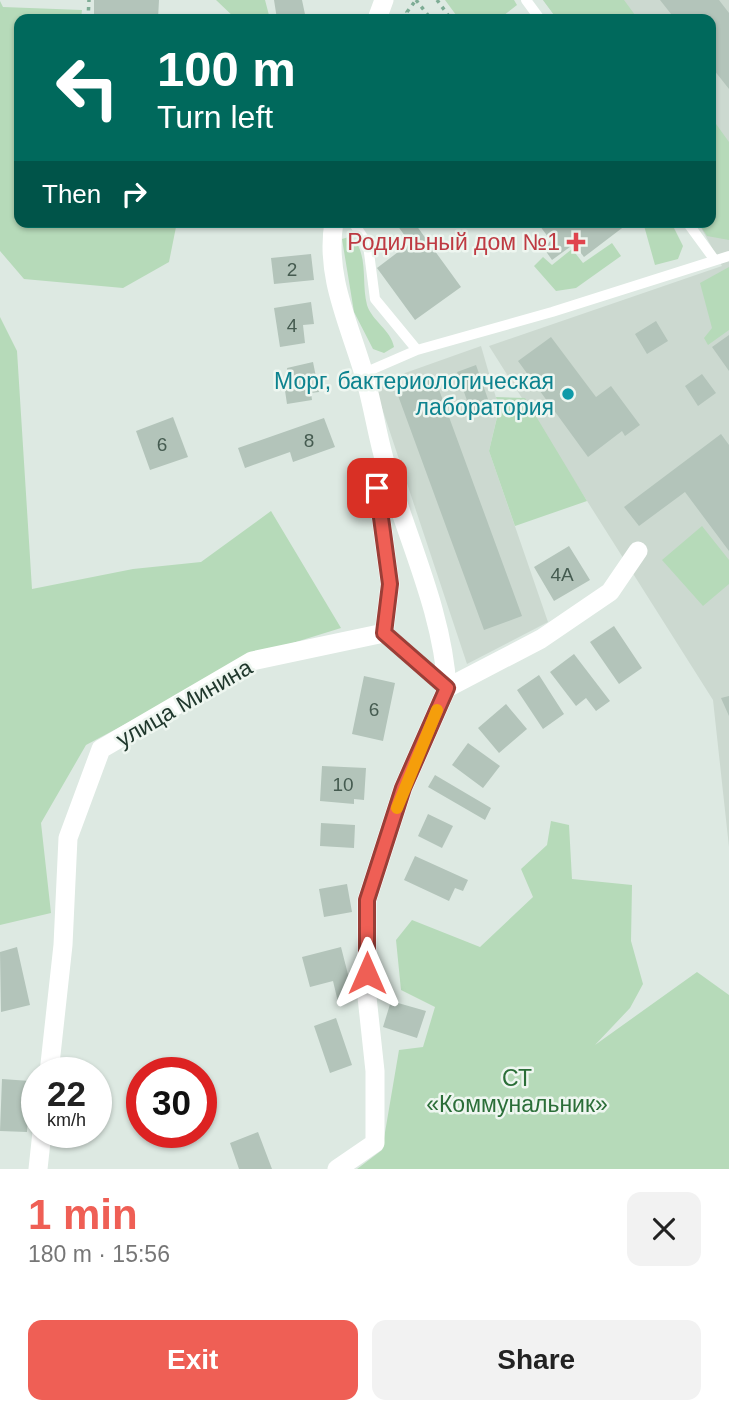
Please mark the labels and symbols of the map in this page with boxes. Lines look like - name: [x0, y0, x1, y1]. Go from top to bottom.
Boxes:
- place label: Родильный дом №1: [347, 229, 560, 255]
- marker: Родильный дом №1: [566, 232, 586, 252]
- house number: 2: [287, 259, 297, 280]
- house number: 4: [287, 315, 298, 336]
- place label: Морг, бактериологическая лаборатория: [274, 368, 554, 420]
- marker: Морг, бактериологическая лаборатория: [560, 386, 576, 402]
- house number: 8: [304, 430, 314, 451]
- house number: 6: [157, 434, 167, 455]
- pin: [347, 458, 407, 518]
- house number: 4А: [550, 564, 574, 585]
- street label: улица Минина: [111, 653, 257, 752]
- house number: 6: [369, 699, 379, 720]
- house number: 10: [332, 774, 354, 795]
- position arrow: [330, 936, 404, 1010]
- speed limit sign: 30: [126, 1057, 217, 1148]
- park label: СТ «Коммунальник»: [426, 1065, 608, 1117]

